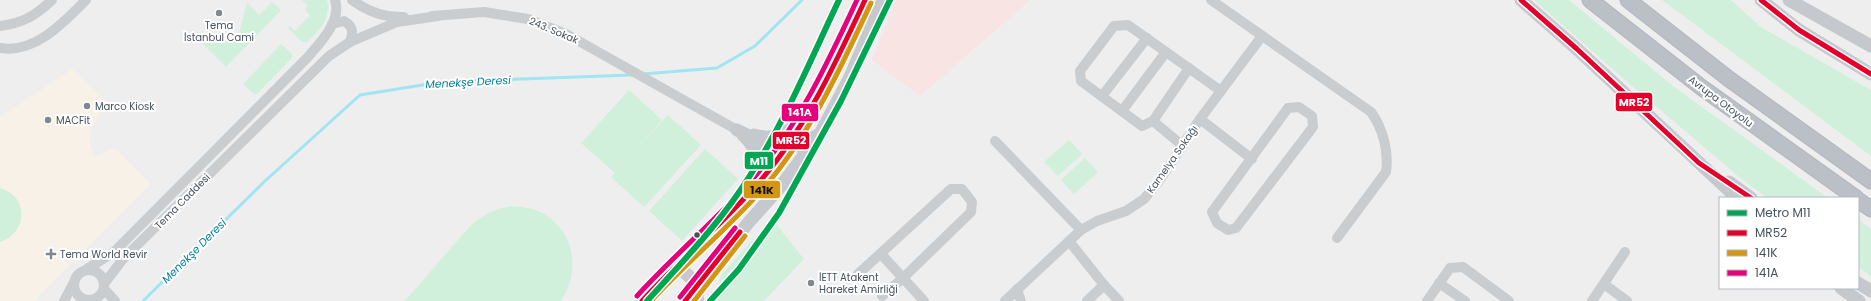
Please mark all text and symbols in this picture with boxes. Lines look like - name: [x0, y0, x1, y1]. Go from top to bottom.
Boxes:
- marker: Tema İstanbul Cami: [214, 8, 224, 18]
- street label: 243. Sokak: [527, 13, 581, 48]
- place label: Tema İstanbul Cami: [184, 18, 254, 45]
- water label: Menekşe Deresi: [425, 72, 511, 92]
- street label: Avrupa Otoyolu: [1685, 72, 1756, 131]
- line badge: MR52: [1615, 92, 1653, 112]
- text: MR52: [1619, 94, 1649, 110]
- place label: Marco Kiosk: [95, 99, 155, 114]
- marker: Marco Kiosk: [82, 101, 92, 111]
- line badge: 141A: [781, 103, 819, 122]
- text: 141A: [788, 104, 812, 120]
- place label: MACFit: [56, 113, 91, 128]
- marker: MACFit: [43, 115, 53, 125]
- street label: Kamelya Sokağı: [1143, 122, 1202, 196]
- line badge: MR52: [772, 131, 810, 150]
- text: MR52: [776, 132, 806, 148]
- line badge: M11: [744, 151, 774, 170]
- text: M11: [750, 153, 768, 169]
- street label: Tema Caddesi: [151, 170, 214, 233]
- line badge: 141K: [743, 180, 781, 199]
- text: 141K: [750, 182, 774, 198]
- legend: [1719, 197, 1859, 289]
- text: Metro M11: [1755, 204, 1811, 221]
- water label: Menekşe Deresi: [158, 215, 230, 287]
- text: MR52: [1755, 224, 1787, 241]
- unlabelled marker: [692, 230, 702, 240]
- text: 141K: [1755, 244, 1777, 261]
- place label: Tema World Revir: [60, 247, 147, 262]
- marker: Tema World Revir: [45, 248, 57, 260]
- text: 141A: [1755, 264, 1778, 281]
- place label: İETT Atakent Hareket Amirliği: [819, 270, 898, 297]
- marker: İETT Atakent Hareket Amirliği: [806, 278, 816, 288]

